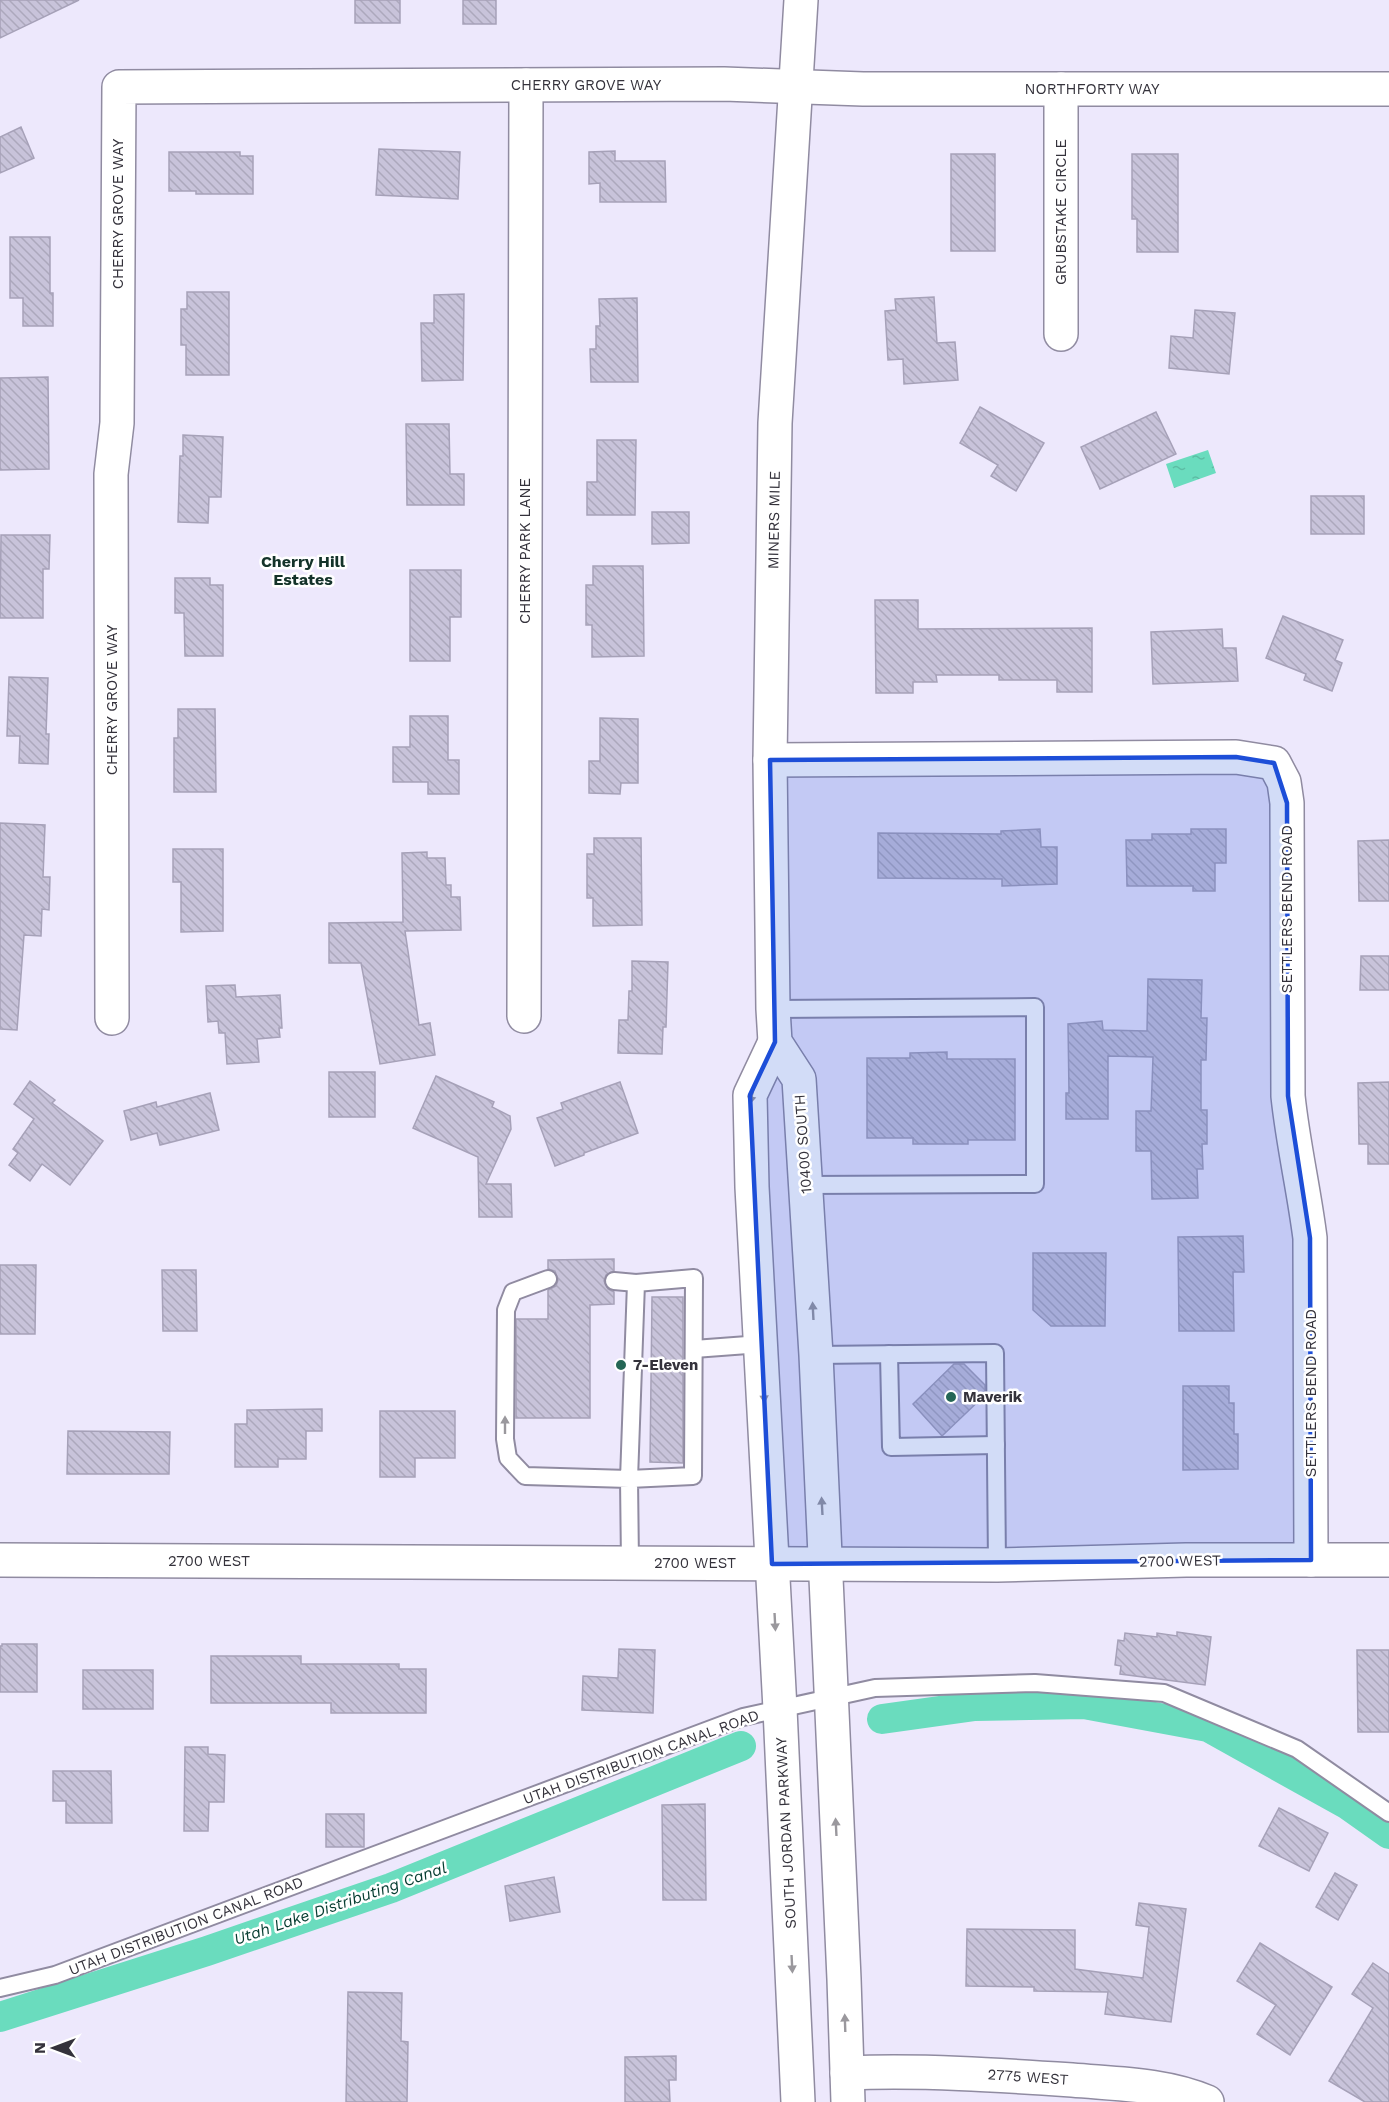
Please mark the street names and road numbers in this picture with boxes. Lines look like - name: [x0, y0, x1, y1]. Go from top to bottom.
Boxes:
- street label: CHERRY GROVE WAY: [511, 76, 662, 94]
- street label: NORTHFORTY WAY: [1025, 80, 1160, 98]
- street label: CHERRY GROVE WAY: [109, 138, 127, 289]
- street label: GRUBSTAKE CIRCLE: [1052, 139, 1070, 285]
- street label: MINERS MILE: [764, 471, 784, 569]
- street label: CHERRY PARK LANE: [516, 478, 534, 624]
- street label: CHERRY GROVE WAY: [103, 624, 121, 775]
- street label: SETTLERS BEND ROAD: [1278, 825, 1296, 993]
- street label: 10400 SOUTH: [791, 1094, 815, 1194]
- street label: SETTLERS BEND ROAD: [1302, 1309, 1320, 1477]
- street label: 2700 WEST: [1139, 1551, 1221, 1571]
- street label: 2700 WEST: [168, 1552, 250, 1570]
- street label: 2700 WEST: [654, 1554, 736, 1572]
- street label: UTAH DISTRIBUTION CANAL ROAD: [521, 1706, 761, 1808]
- street label: SOUTH JORDAN PARKWAY: [772, 1736, 800, 1929]
- street label: UTAH DISTRIBUTION CANAL ROAD: [66, 1873, 306, 1979]
- street label: 2775 WEST: [987, 2065, 1069, 2089]

